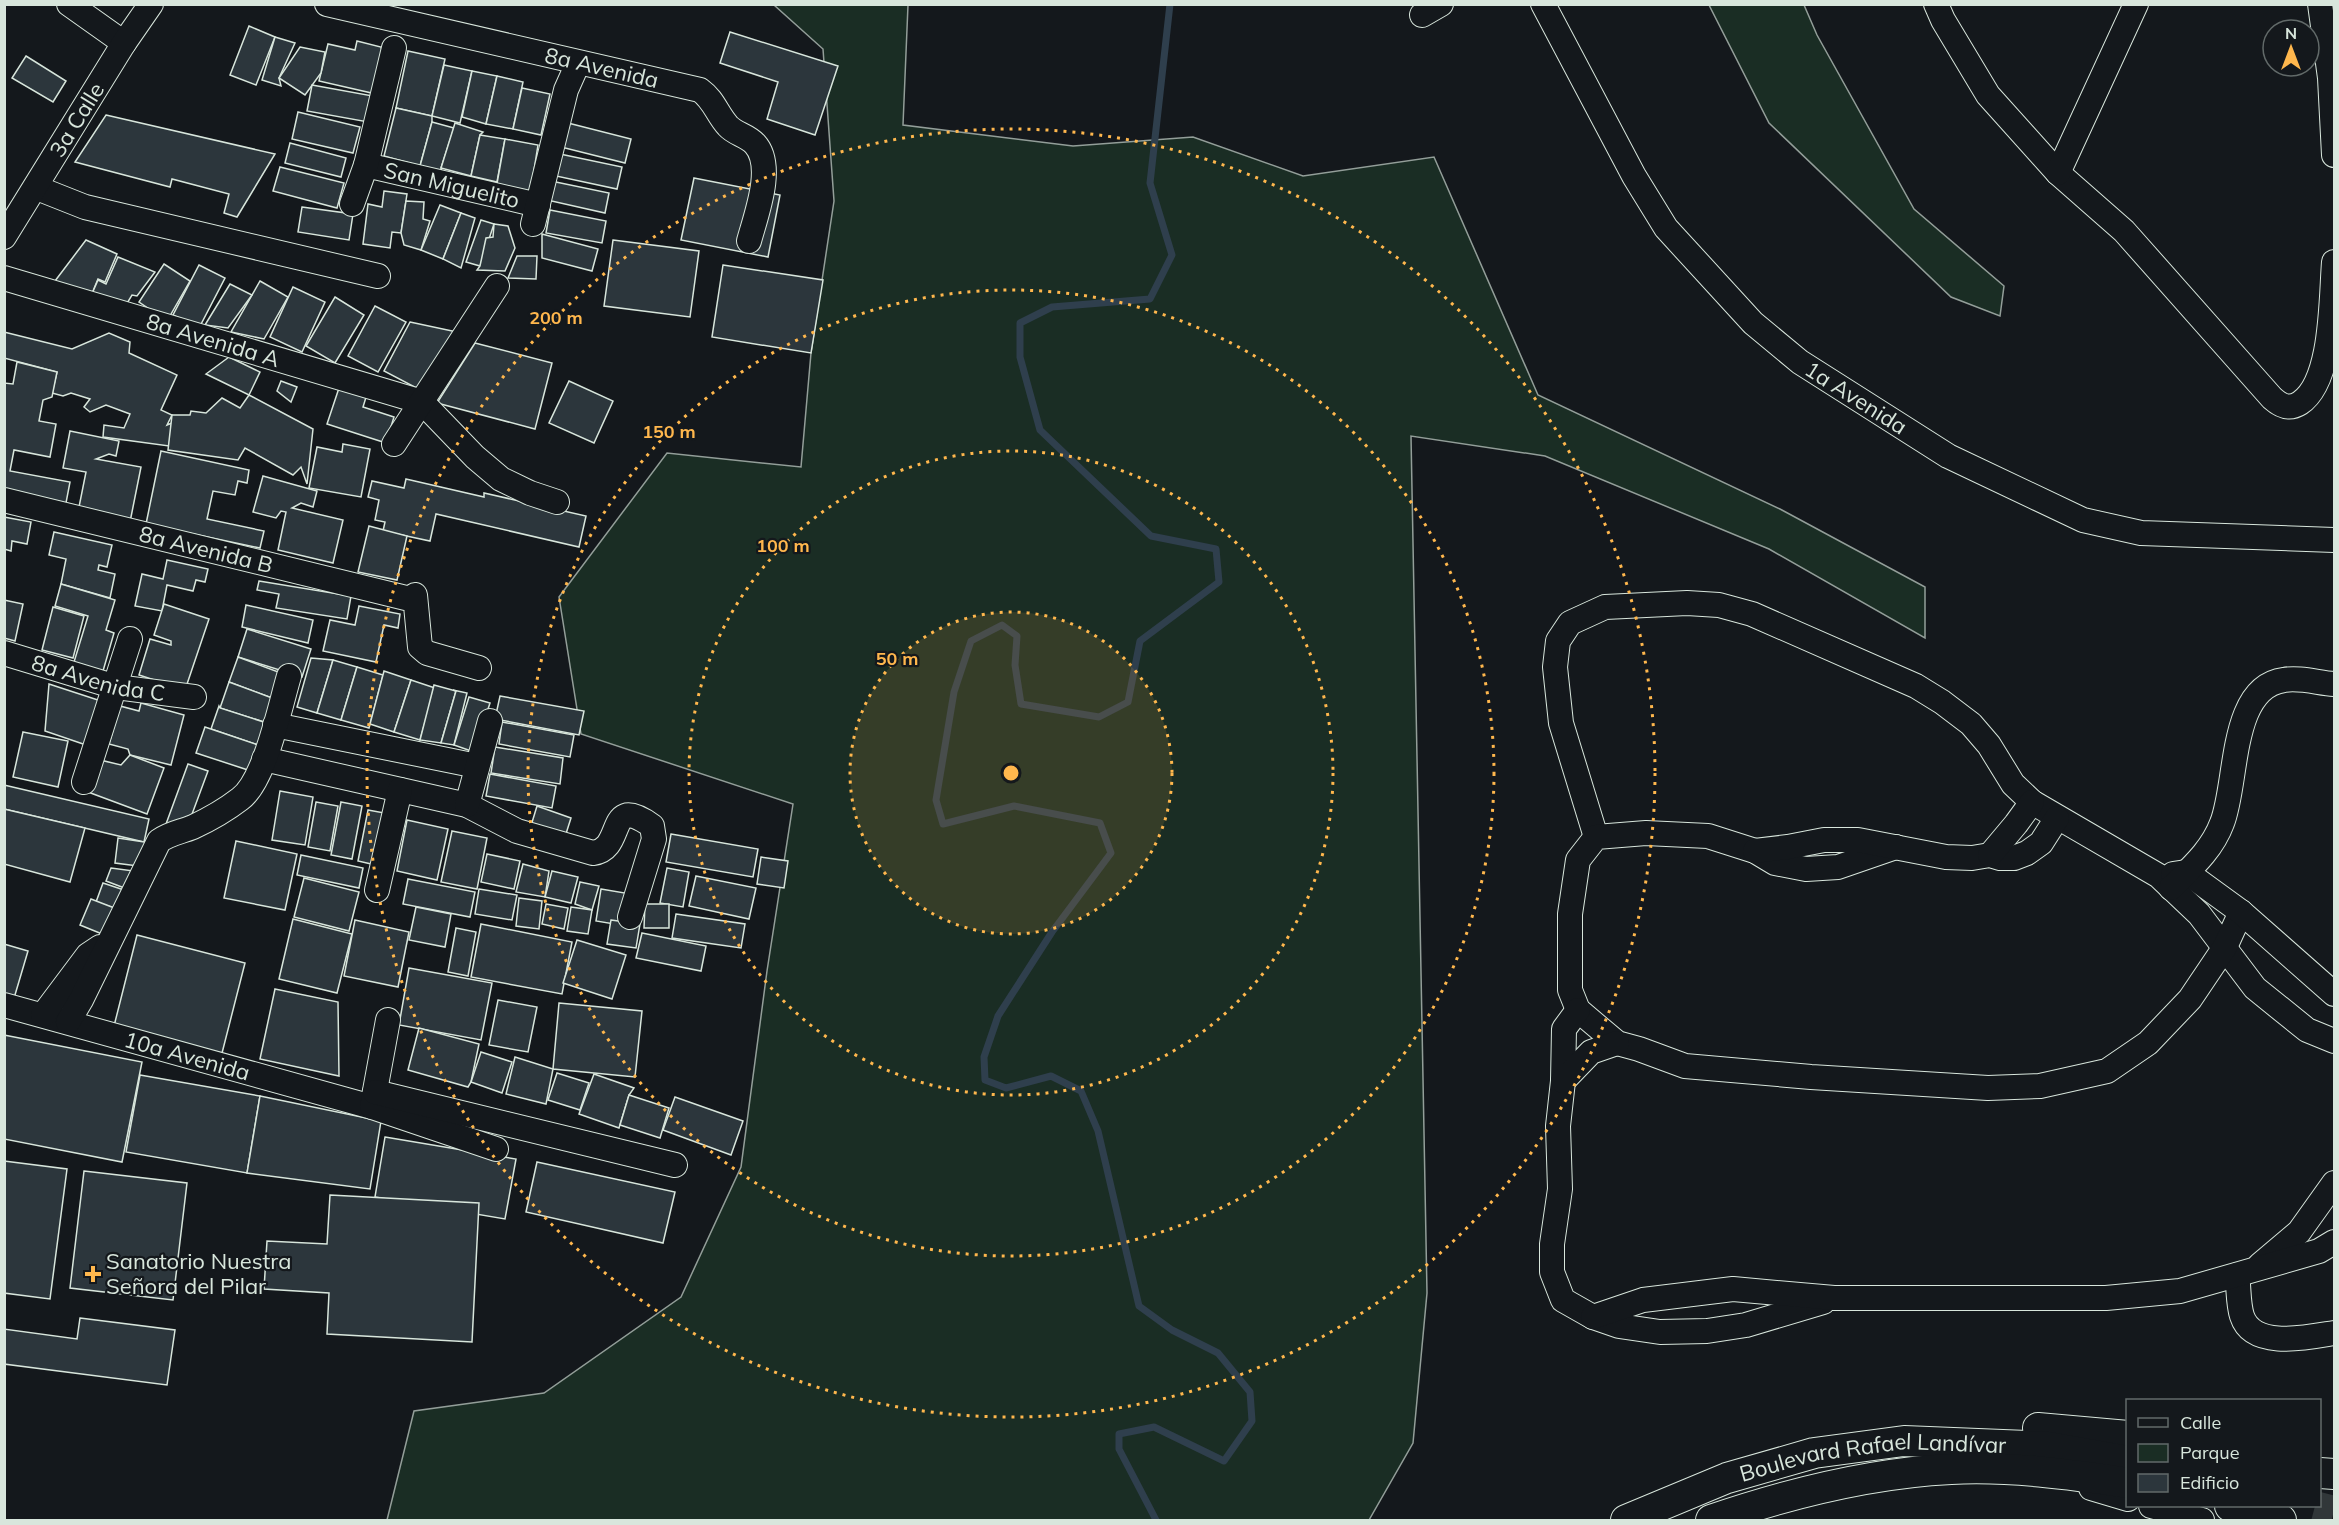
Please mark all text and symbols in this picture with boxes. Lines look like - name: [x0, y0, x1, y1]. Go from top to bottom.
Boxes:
- north arrow: [2261, 18, 2321, 78]
- text: N: [2285, 23, 2297, 43]
- street label: 8a Avenida: [542, 41, 661, 94]
- street label: 3a Calle: [43, 77, 110, 162]
- street label: San Miguelito: [381, 156, 522, 214]
- text: 200 m: [529, 306, 583, 329]
- street label: 8a Avenida A: [143, 307, 283, 373]
- street label: 1a Avenida: [1800, 355, 1912, 440]
- text: 150 m: [642, 420, 696, 443]
- street label: 8a Avenida B: [136, 520, 276, 579]
- text: 100 m: [756, 534, 810, 557]
- text: 50 m: [876, 647, 918, 670]
- street label: 8a Avenida C: [28, 648, 167, 707]
- centre of rings: [1001, 763, 1021, 783]
- street label: 10a Avenida: [121, 1025, 253, 1086]
- place label: Sanatorio Nuestra Señora del Pilar: [106, 1247, 291, 1300]
- marker: Sanatorio Nuestra Señora del Pilar: [84, 1265, 102, 1283]
- legend: [2126, 1399, 2321, 1507]
- text: Calle: [2180, 1411, 2221, 1434]
- street label: Boulevard Rafael Landívar: [1736, 1427, 2007, 1488]
- text: Parque: [2180, 1441, 2239, 1464]
- text: Edificio: [2180, 1471, 2239, 1494]

